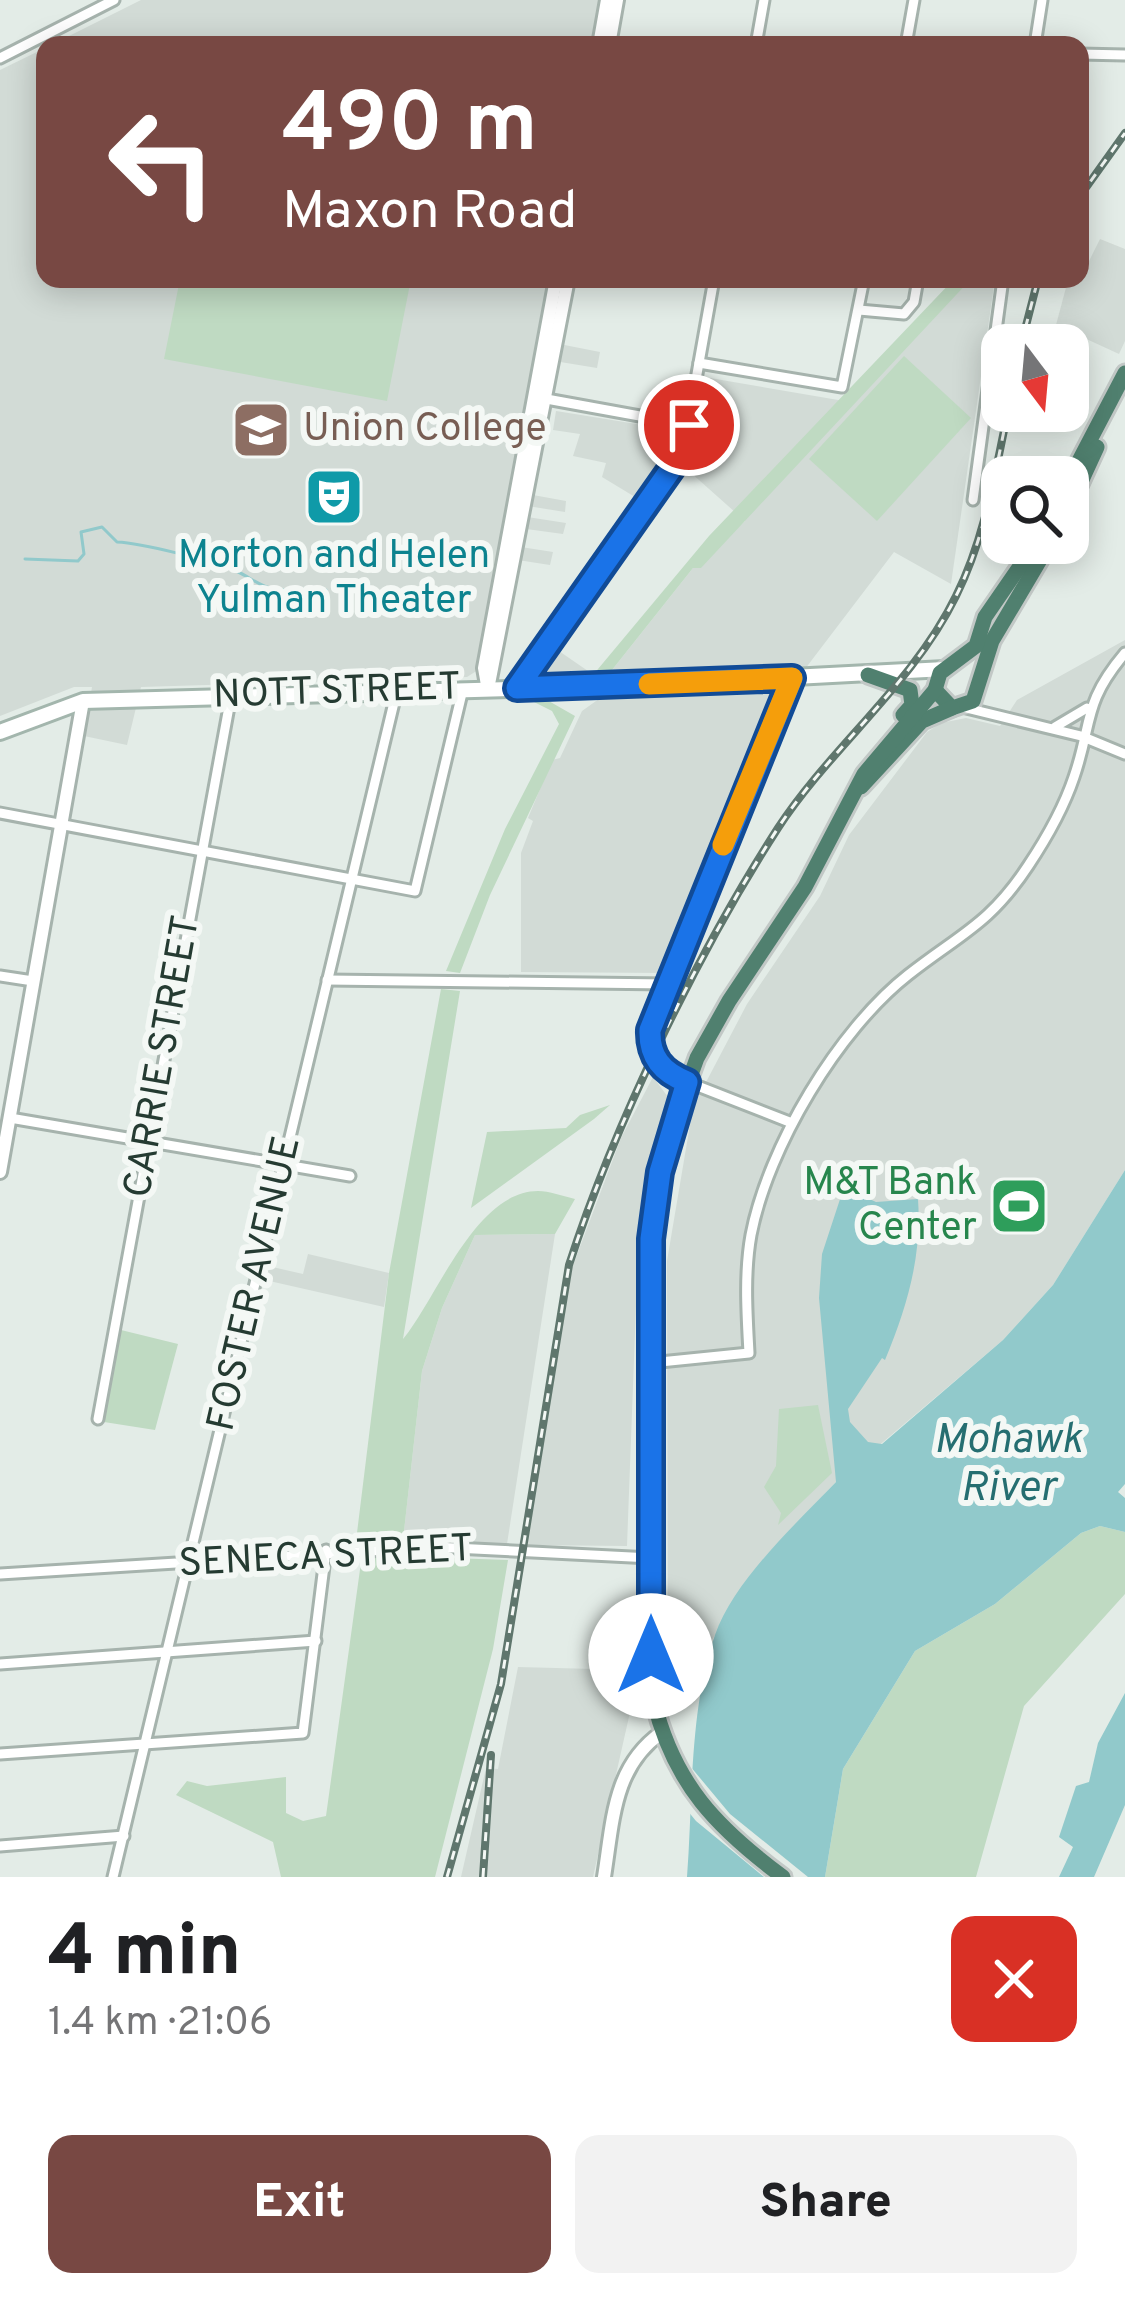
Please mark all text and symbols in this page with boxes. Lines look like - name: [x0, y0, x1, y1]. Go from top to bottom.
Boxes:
- text: 490 m: [282, 75, 538, 181]
- icon: left: [84, 84, 240, 240]
- text: Maxon Road: [282, 179, 577, 248]
- north arrow: [981, 324, 1089, 432]
- map controls: [981, 324, 1089, 564]
- pin: [638, 374, 740, 476]
- icon: arrive: [656, 392, 722, 458]
- school or university icon: Union College: [230, 399, 292, 461]
- place label: Union College: [303, 406, 546, 455]
- button: search: [981, 456, 1089, 564]
- theatre icon: Morton and Helen Yulman Theater: [303, 466, 365, 528]
- place label: Morton and Helen Yulman Theater: [178, 533, 490, 627]
- street label: NOTT STREET: [212, 664, 462, 722]
- street label: CARRIE STREET: [115, 912, 213, 1202]
- street label: FOSTER AVENUE: [198, 1132, 314, 1436]
- place label: M&T Bank Center: [803, 1160, 977, 1254]
- sports icon: M&T Bank Center: [988, 1175, 1050, 1237]
- water label: Mohawk River: [934, 1415, 1083, 1516]
- street label: SENECA STREET: [177, 1526, 475, 1590]
- position arrow: [588, 1593, 714, 1719]
- text: 4 min: [48, 1909, 241, 2001]
- button: close: [951, 1916, 1077, 2042]
- text: 1.4 km · 21:06: [48, 2000, 272, 2049]
- button: Exit: [48, 2135, 551, 2273]
- button: Share: [575, 2135, 1077, 2273]

